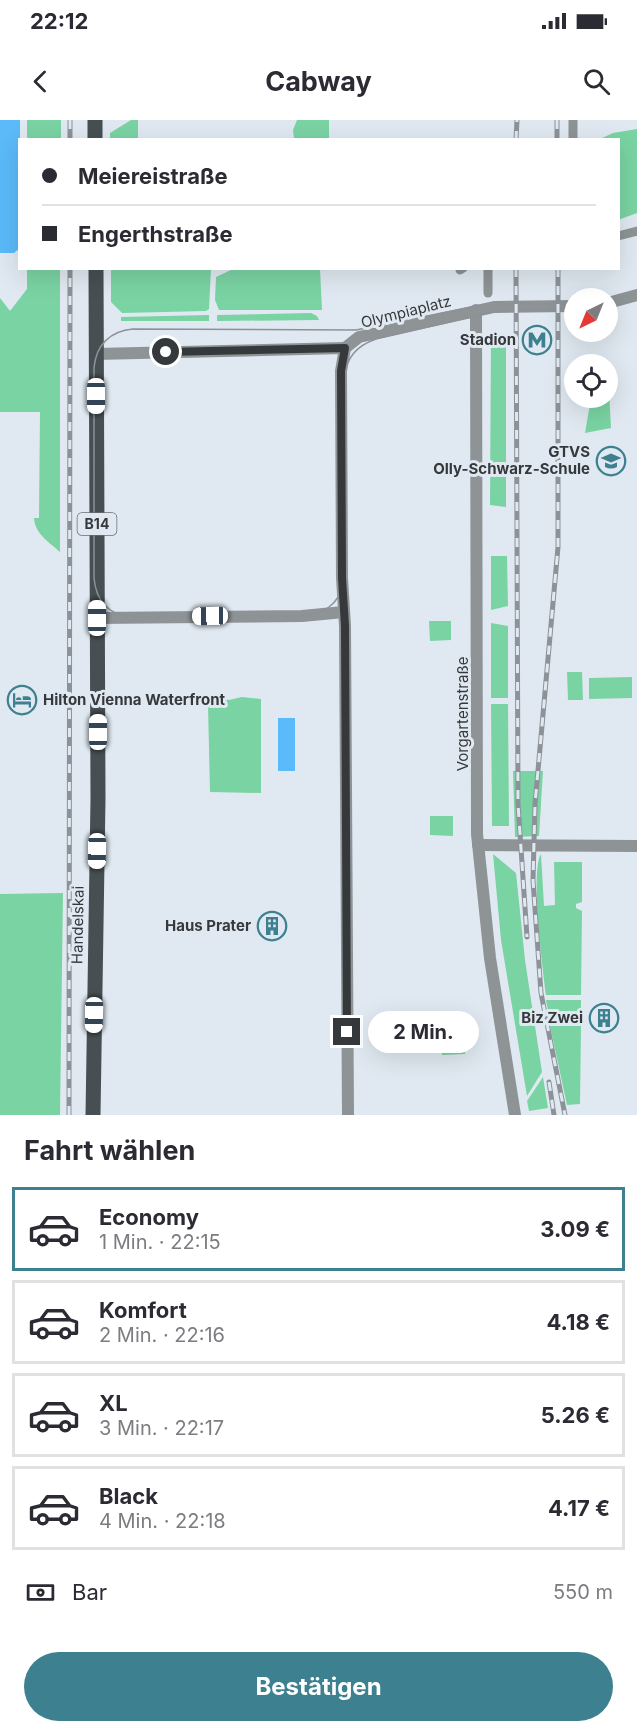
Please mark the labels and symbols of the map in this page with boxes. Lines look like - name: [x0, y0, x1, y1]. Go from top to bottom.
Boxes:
- north arrow: [564, 288, 618, 342]
- street label: Olympiaplatz: [359, 291, 453, 332]
- metro station icon: Stadion: [521, 324, 553, 356]
- place label: Stadion: [460, 330, 516, 349]
- route start: [152, 338, 179, 365]
- car: [87, 378, 105, 414]
- place label: GTVS Olly-Schwarz-Schule: [433, 442, 590, 478]
- school or university icon: GTVS Olly-Schwarz-Schule: [595, 445, 627, 477]
- road number: B14: [78, 513, 116, 535]
- car: [88, 600, 106, 636]
- car: [192, 607, 228, 625]
- street label: Vorgartenstraße: [453, 657, 472, 771]
- hotel icon: Hilton Vienna Waterfront: [6, 684, 38, 716]
- place label: Hilton Vienna Waterfront: [43, 690, 225, 709]
- car: [89, 714, 107, 750]
- car: [88, 833, 106, 869]
- street label: Handelskai: [67, 886, 88, 964]
- building icon: Haus Prater: [256, 910, 288, 942]
- place label: Haus Prater: [165, 916, 251, 935]
- car: [85, 997, 103, 1033]
- building icon: Biz Zwei: [588, 1002, 620, 1034]
- place label: Biz Zwei: [521, 1008, 583, 1027]
- callout: 2 Min.: [368, 1011, 479, 1053]
- route end: [333, 1018, 360, 1045]

